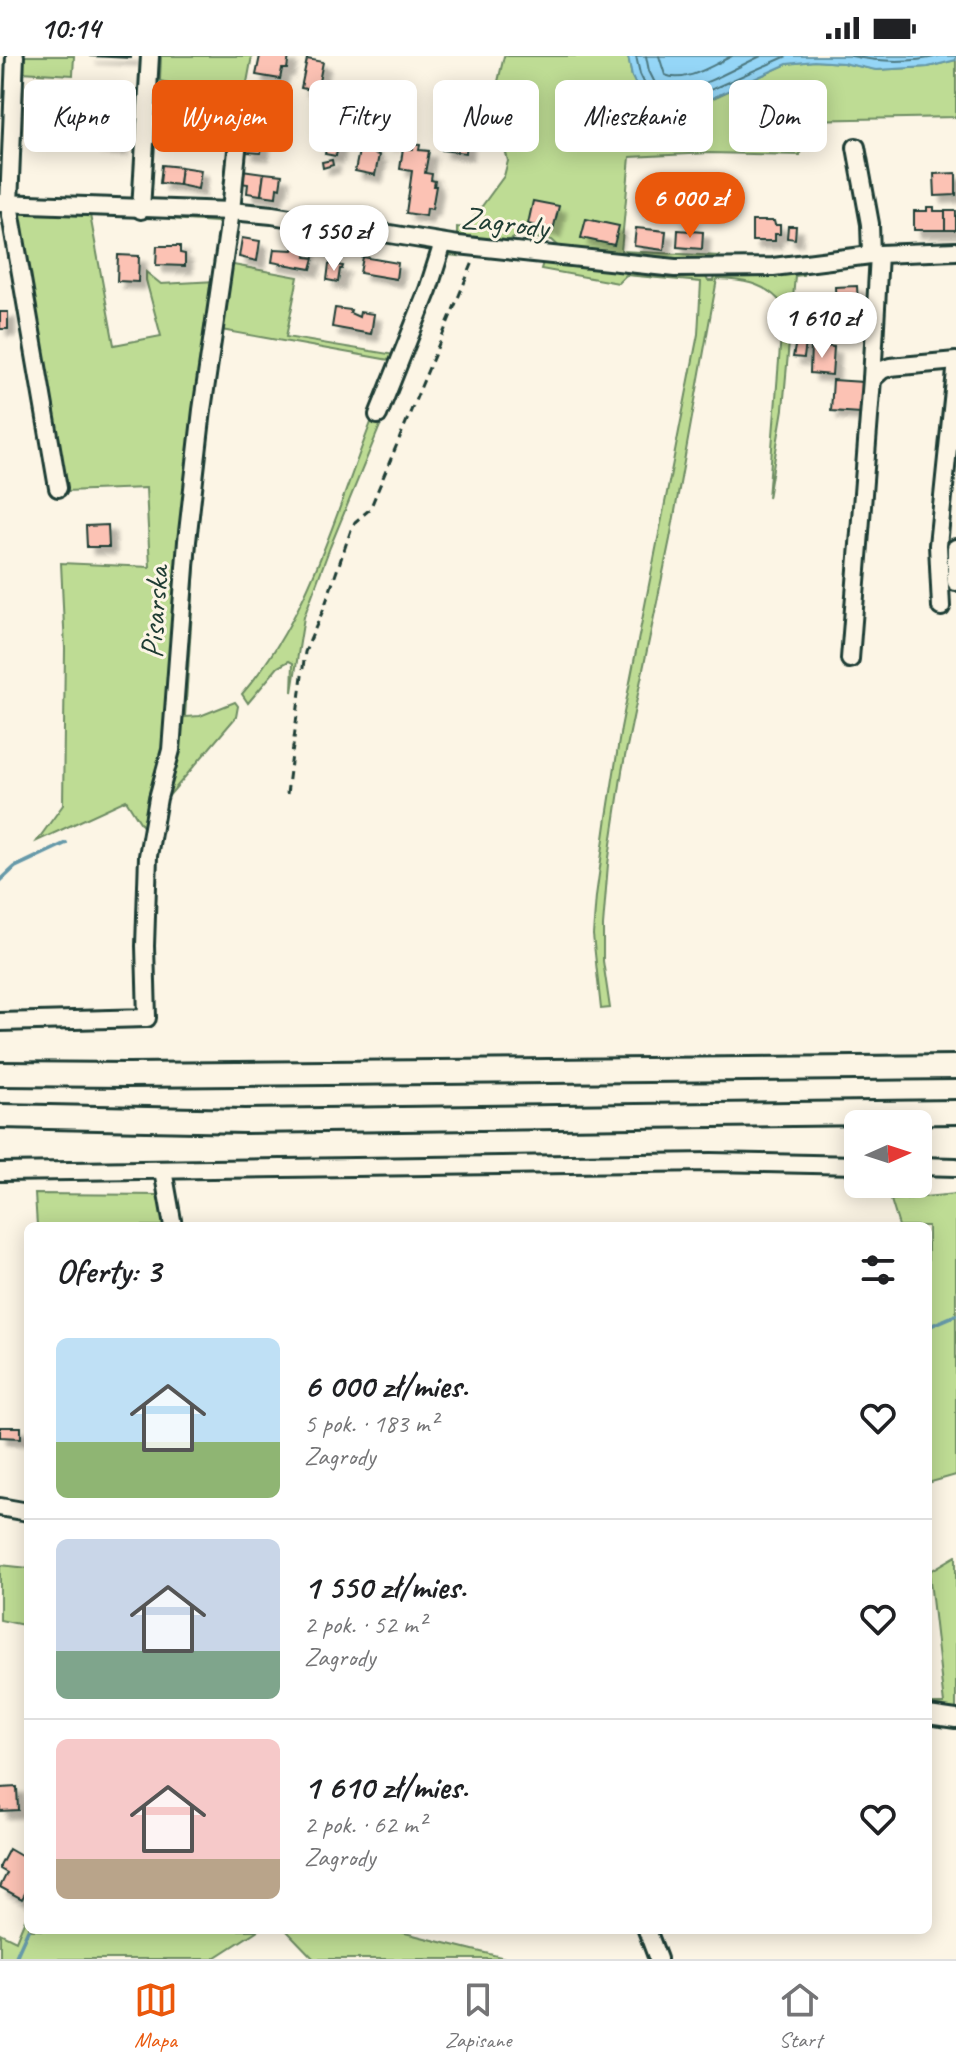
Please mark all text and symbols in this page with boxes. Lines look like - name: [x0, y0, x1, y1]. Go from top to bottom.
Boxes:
- text: 10:14: [40, 9, 100, 47]
- chip: Kupno: [24, 80, 136, 152]
- chip: Wynajem: [152, 80, 293, 152]
- chip: Filtry: [309, 80, 417, 152]
- chip: Nowe: [433, 80, 539, 152]
- chip: Mieszkanie: [555, 80, 713, 152]
- chip: Dom: [729, 80, 827, 152]
- pin: 6 000 zł: [607, 172, 773, 240]
- text: 6 000 zł: [653, 181, 727, 214]
- street label: Zagrody: [459, 197, 554, 249]
- pin: 1 550 zł: [251, 205, 417, 273]
- text: 1 550 zł: [298, 214, 370, 247]
- pin: 1 610 zł: [739, 292, 905, 360]
- text: 1 610 zł: [785, 301, 859, 334]
- street label: Pisarska: [131, 562, 178, 659]
- north arrow: [844, 1110, 932, 1198]
- map controls: [844, 1110, 932, 1198]
- icon: filters: [856, 1248, 900, 1292]
- text: Oferty: 3: [56, 1249, 161, 1292]
- text: 6 000 zł/mies.: [304, 1364, 468, 1407]
- icon: home: [120, 1370, 216, 1466]
- icon: heart: [856, 1396, 900, 1440]
- text: 5 pok. · 183 m²: [304, 1407, 437, 1440]
- text: Zagrody: [304, 1440, 375, 1473]
- text: 1 550 zł/mies.: [304, 1565, 466, 1608]
- icon: home: [120, 1571, 216, 1667]
- icon: heart: [856, 1597, 900, 1641]
- text: 2 pok. · 52 m²: [304, 1608, 426, 1641]
- text: Zagrody: [304, 1641, 375, 1674]
- text: 1 610 zł/mies.: [304, 1765, 468, 1808]
- icon: home: [120, 1771, 216, 1867]
- icon: heart: [856, 1797, 900, 1841]
- text: 2 pok. · 62 m²: [304, 1808, 426, 1841]
- text: Zagrody: [304, 1841, 375, 1874]
- tab: Mapa: [134, 1978, 178, 2054]
- tab: Zapisane: [445, 1978, 511, 2054]
- tab: Start: [778, 1978, 822, 2054]

